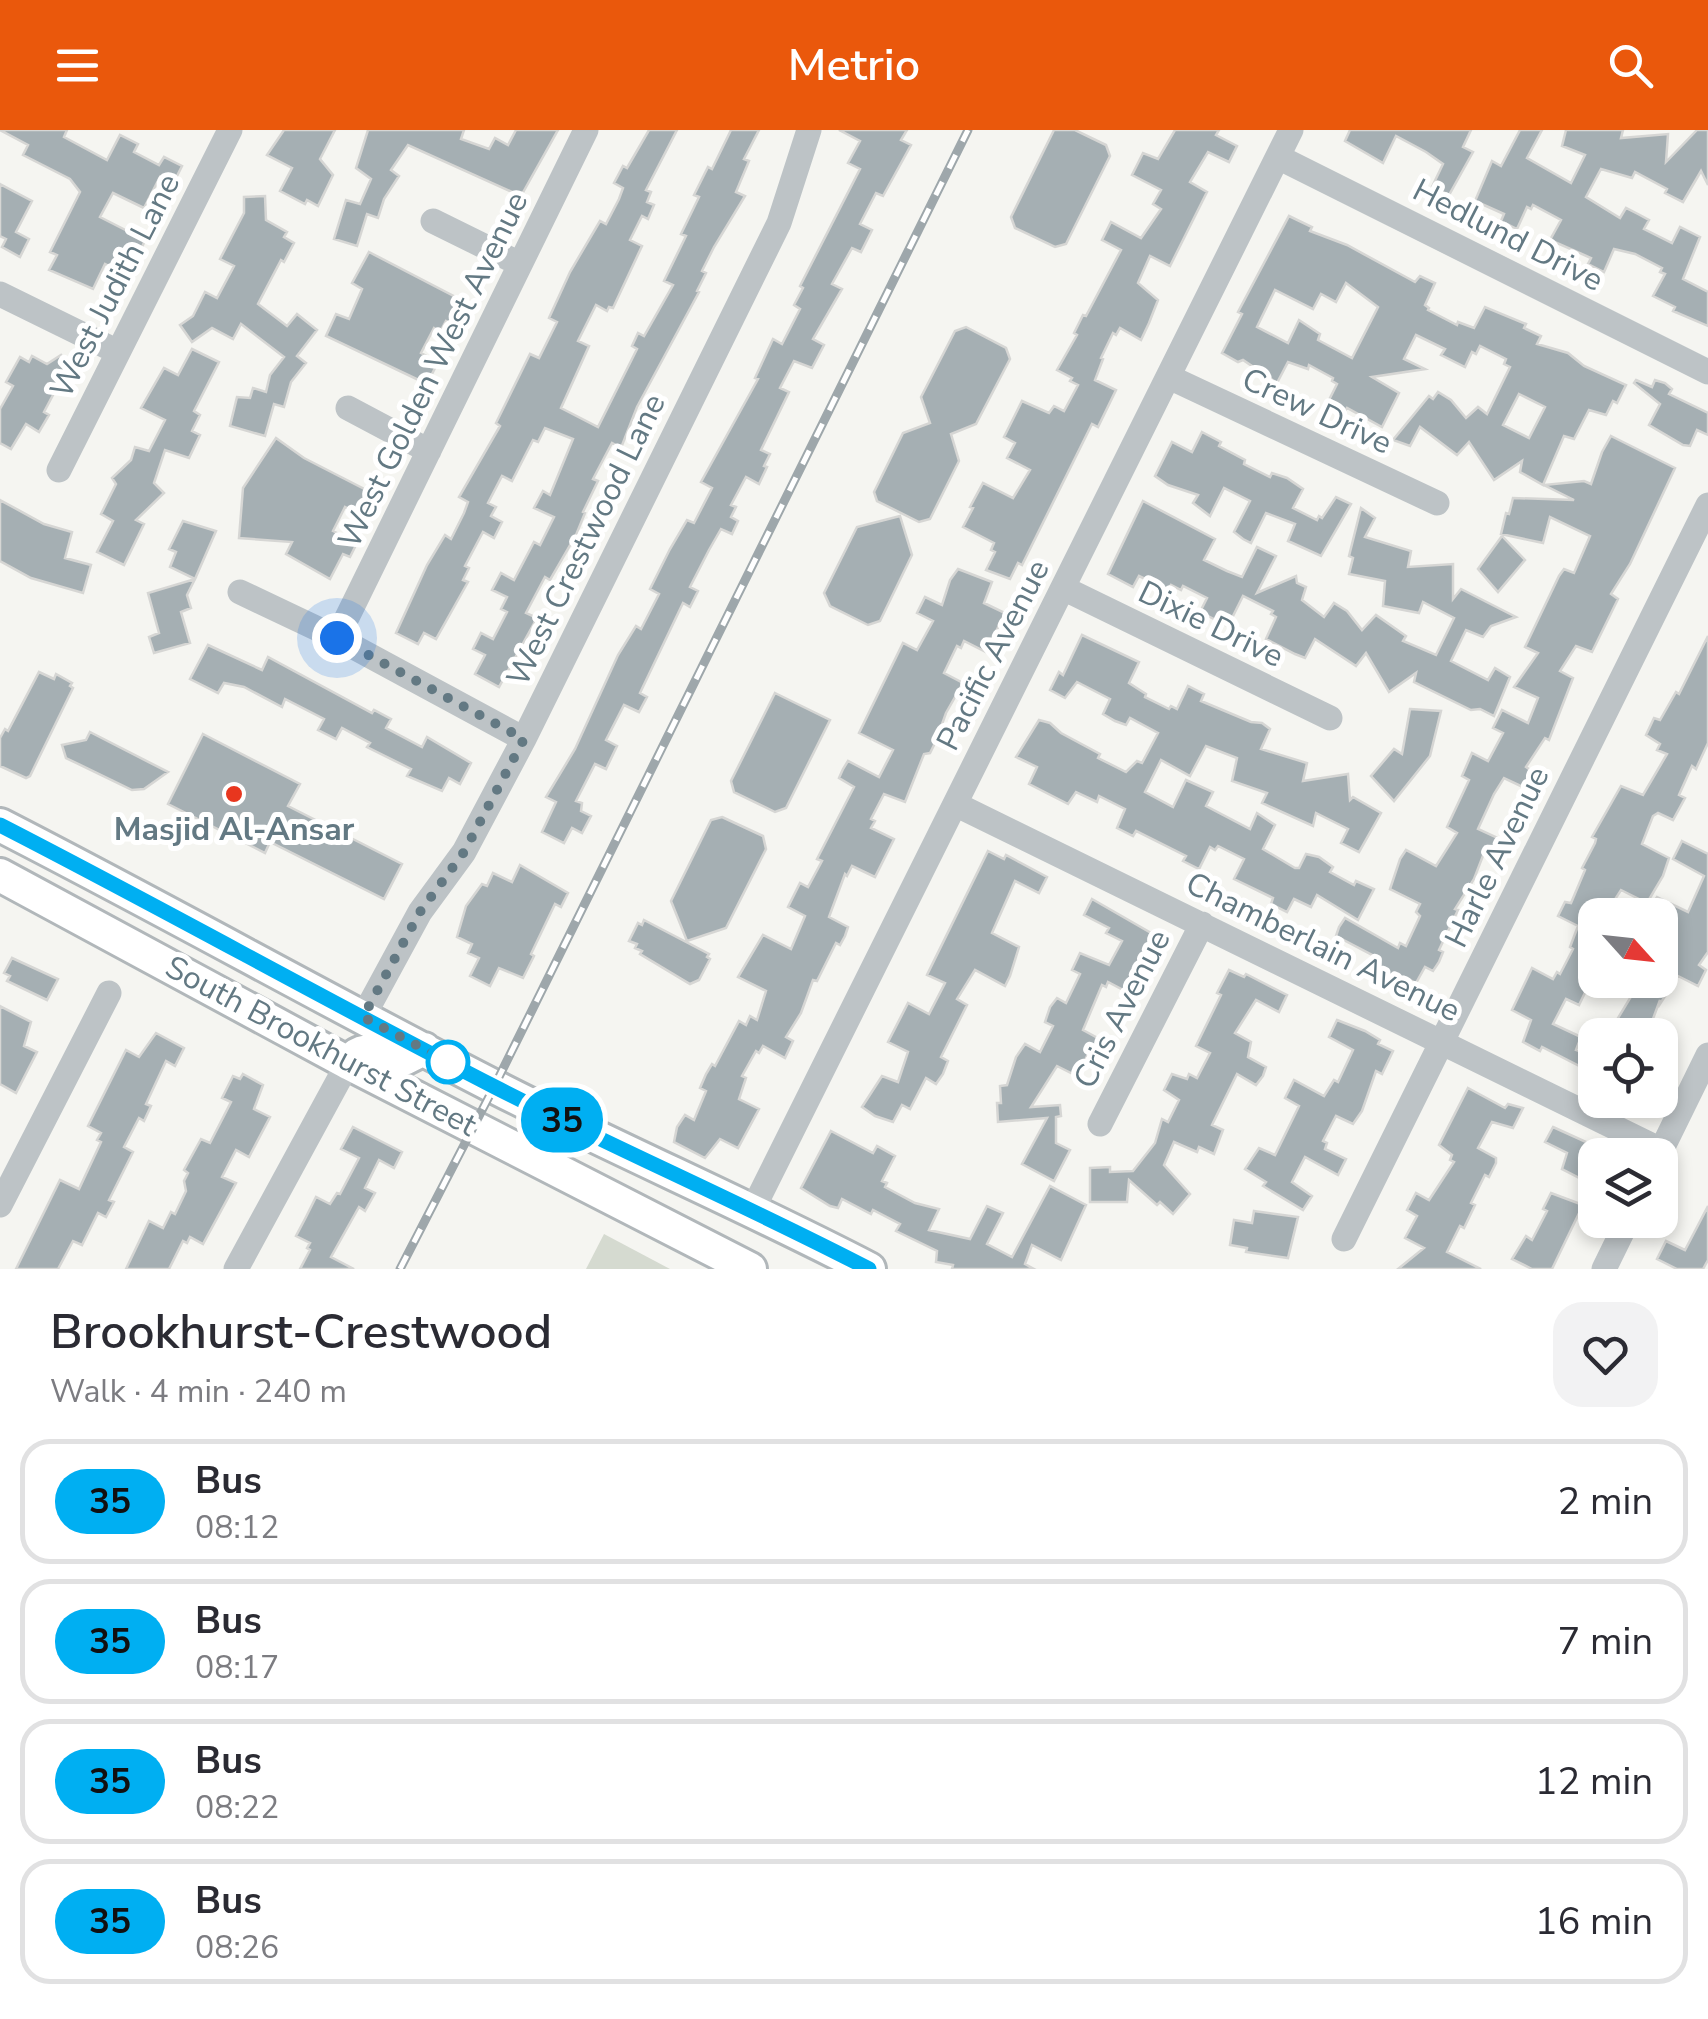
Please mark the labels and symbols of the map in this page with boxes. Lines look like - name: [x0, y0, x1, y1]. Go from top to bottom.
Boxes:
- street label: West Judith Lane: [40, 166, 190, 406]
- street label: Hedlund Drive: [1405, 169, 1611, 301]
- street label: West Golden West Avenue: [328, 185, 538, 555]
- street label: Crew Drive: [1235, 358, 1399, 464]
- street label: West Crestwood Lane: [496, 387, 676, 693]
- street label: Pacific Avenue: [927, 552, 1059, 758]
- street label: Dixie Drive: [1131, 570, 1291, 678]
- your location: [312, 613, 362, 663]
- street label: Harle Avenue: [1435, 759, 1559, 955]
- marker: Masjid Al-Ansar: [223, 783, 245, 805]
- place label: Masjid Al-Ansar: [114, 808, 355, 851]
- street label: Chamberlain Avenue: [1179, 862, 1467, 1032]
- north arrow: [1578, 898, 1678, 998]
- street label: Cris Avenue: [1064, 922, 1180, 1096]
- street label: South Brookhurst Street: [158, 946, 485, 1147]
- unlabelled marker: [427, 1041, 469, 1083]
- line badge: 35: [517, 1088, 607, 1152]

